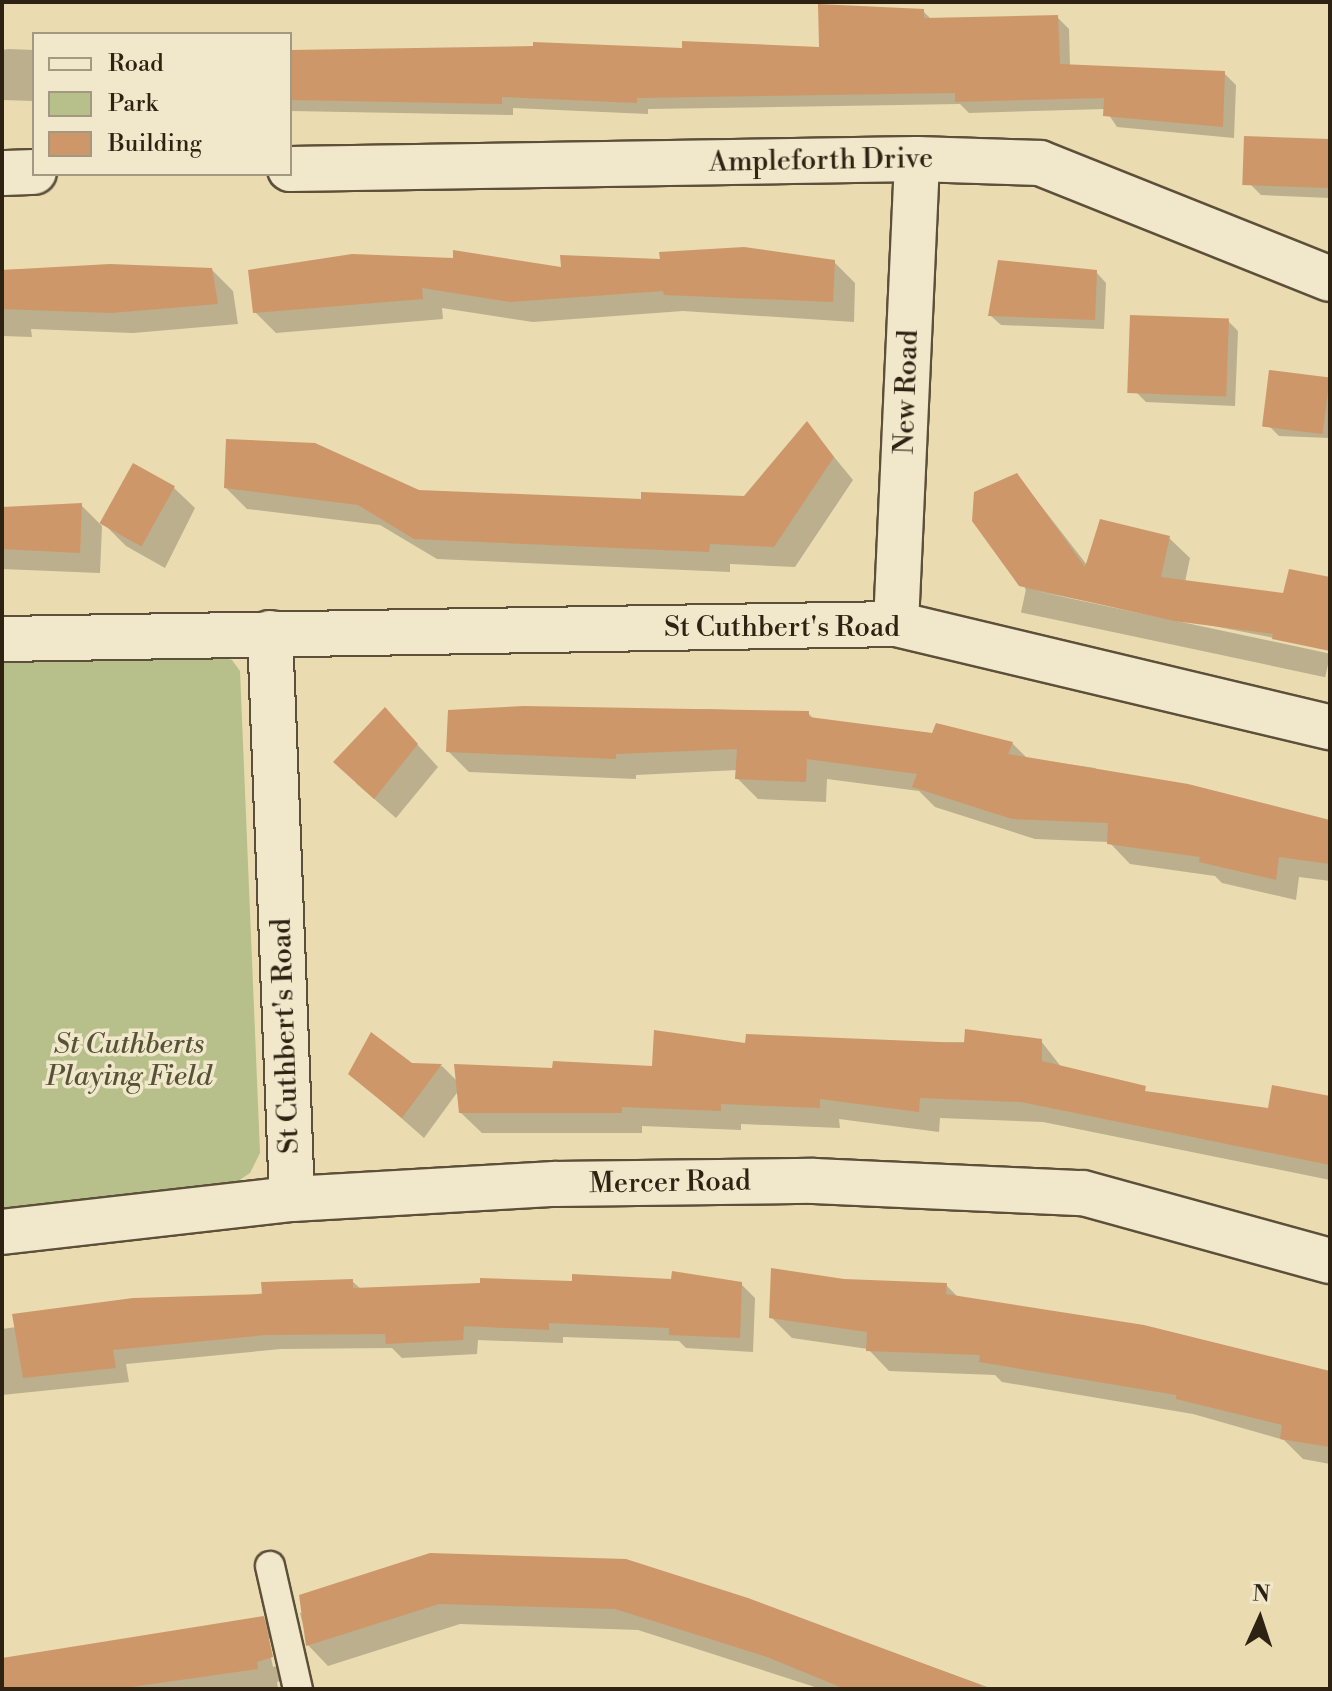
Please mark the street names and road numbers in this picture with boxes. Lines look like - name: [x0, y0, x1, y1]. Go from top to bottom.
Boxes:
- street label: Ampleforth Drive: [709, 142, 933, 180]
- street label: New Road: [888, 329, 926, 455]
- street label: St Cuthbert's Road: [664, 611, 900, 645]
- street label: St Cuthbert's Road: [265, 917, 307, 1155]
- street label: Mercer Road: [589, 1165, 751, 1201]

